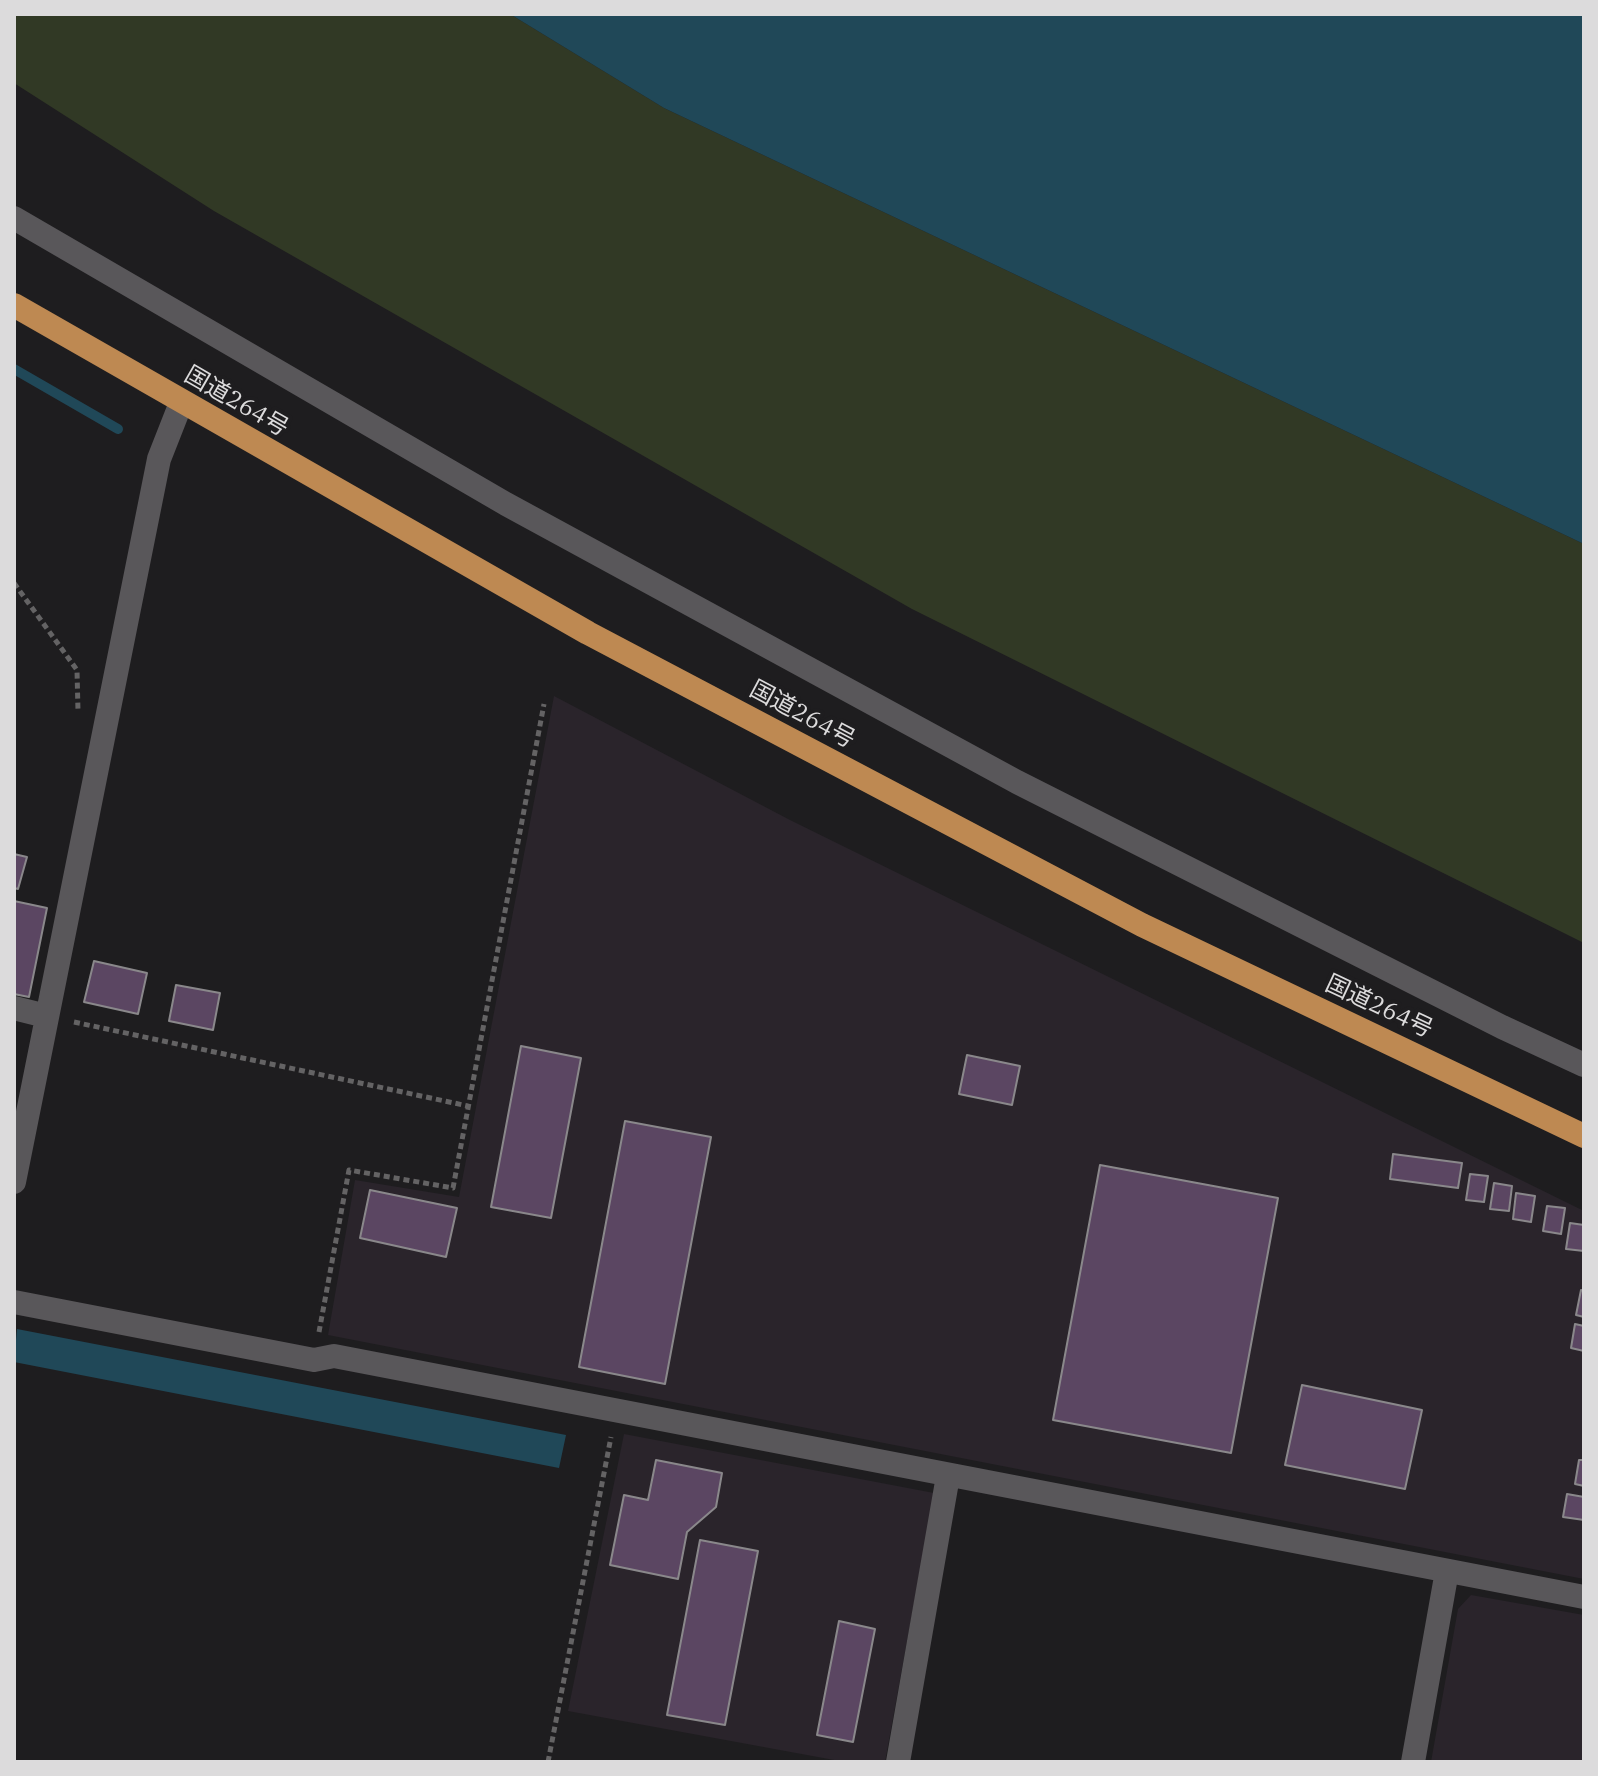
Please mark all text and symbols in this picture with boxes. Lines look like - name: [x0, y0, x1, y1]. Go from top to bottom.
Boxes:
- street label: 国道264号: [179, 361, 293, 443]
- street label: 国道264号: [744, 675, 860, 755]
- street label: 国道264号: [1321, 970, 1437, 1044]

